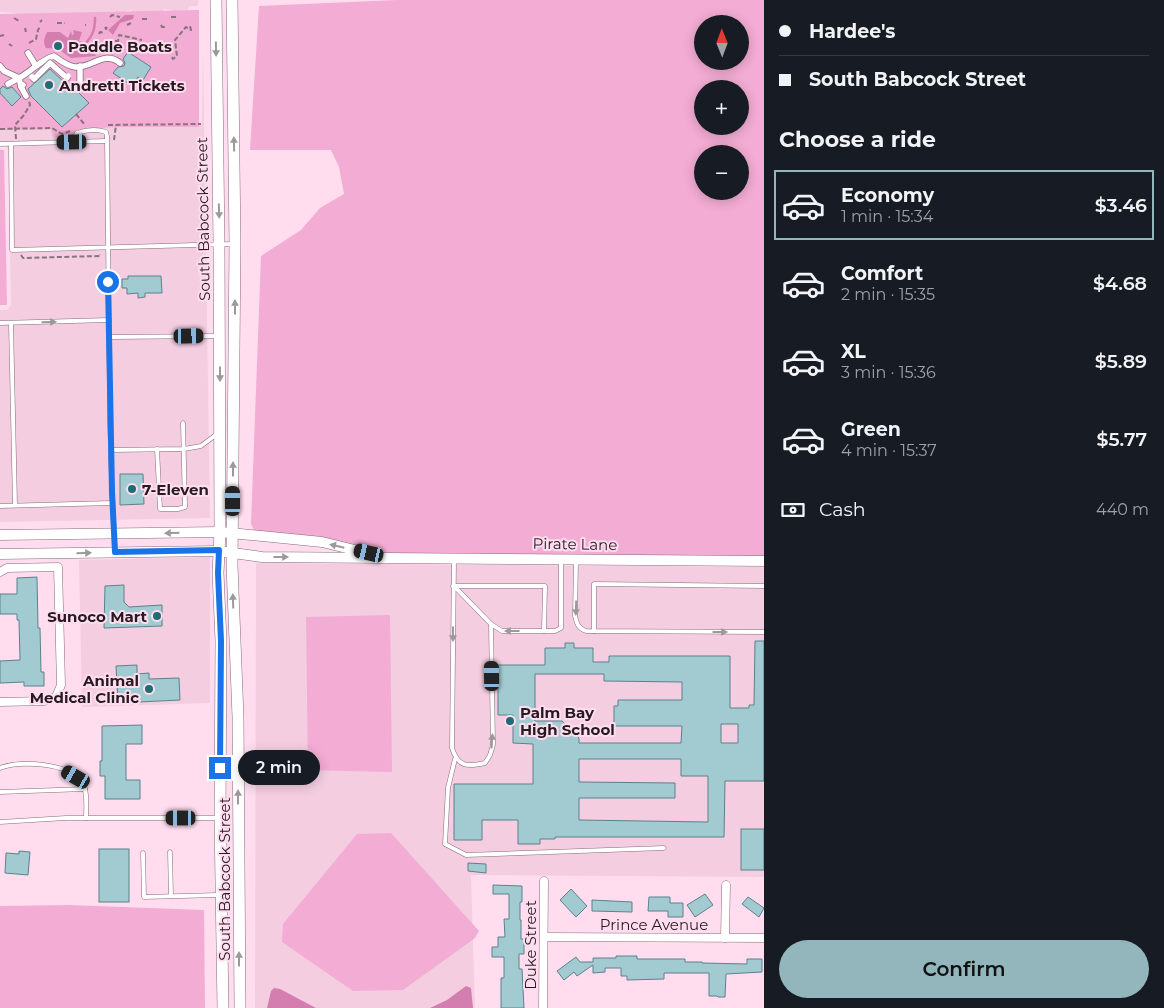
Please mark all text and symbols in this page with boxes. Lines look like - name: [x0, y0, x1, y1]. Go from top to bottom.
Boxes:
- north arrow: [694, 15, 749, 70]
- map controls: [694, 15, 749, 200]
- text: Hardee's: [809, 20, 895, 43]
- place label: Paddle Boats: [68, 37, 172, 56]
- marker: Paddle Boats: [52, 40, 64, 52]
- one-way arrow: [212, 41, 220, 57]
- text: South Babcock Street: [809, 68, 1026, 91]
- place label: Andretti Tickets: [58, 76, 185, 95]
- marker: Andretti Tickets: [43, 79, 55, 91]
- button: +: [694, 80, 749, 135]
- text: Choose a ride: [779, 126, 936, 153]
- car: [56, 134, 87, 150]
- one-way arrow: [230, 136, 238, 152]
- street label: South Babcock Street: [192, 137, 214, 301]
- button: −: [694, 145, 749, 200]
- icon: car: [781, 183, 826, 228]
- text: Economy: [841, 184, 934, 207]
- text: $3.46: [1095, 194, 1147, 217]
- one-way arrow: [215, 203, 223, 219]
- text: 1 min · 15:34: [841, 207, 933, 226]
- icon: car: [781, 261, 826, 306]
- text: Comfort: [841, 262, 923, 285]
- route start: [97, 271, 119, 293]
- text: $4.68: [1093, 272, 1147, 295]
- text: 2 min · 15:35: [841, 285, 935, 304]
- one-way arrow: [231, 298, 239, 314]
- one-way arrow: [41, 317, 57, 325]
- car: [173, 328, 204, 344]
- icon: car: [781, 339, 826, 384]
- text: XL: [841, 340, 866, 363]
- text: $5.89: [1095, 350, 1147, 373]
- text: 3 min · 15:36: [841, 363, 936, 382]
- one-way arrow: [216, 366, 224, 382]
- icon: car: [781, 417, 826, 462]
- text: Green: [841, 418, 901, 441]
- text: $5.77: [1096, 428, 1147, 451]
- text: 4 min · 15:37: [841, 441, 937, 460]
- one-way arrow: [229, 461, 237, 477]
- place label: 7-Eleven: [142, 480, 209, 499]
- marker: 7-Eleven: [126, 483, 138, 495]
- car: [225, 486, 240, 516]
- icon: cash: [779, 496, 807, 524]
- text: Cash: [819, 498, 866, 521]
- text: 440 m: [1096, 500, 1149, 519]
- one-way arrow: [163, 529, 179, 537]
- street label: Pirate Lane: [532, 534, 618, 554]
- one-way arrow: [330, 542, 345, 550]
- car: [352, 542, 385, 564]
- one-way arrow: [76, 549, 92, 557]
- one-way arrow: [273, 553, 289, 561]
- one-way arrow: [229, 592, 237, 608]
- one-way arrow: [572, 600, 580, 616]
- place label: Sunoco Mart: [47, 607, 147, 626]
- marker: Sunoco Mart: [151, 610, 163, 622]
- one-way arrow: [449, 627, 457, 643]
- one-way arrow: [504, 627, 520, 635]
- one-way arrow: [712, 628, 728, 636]
- car: [484, 661, 499, 691]
- place label: Animal Medical Clinic: [30, 671, 139, 707]
- marker: Animal Medical Clinic: [143, 683, 155, 695]
- place label: Palm Bay High School: [520, 703, 615, 739]
- marker: Palm Bay High School: [504, 715, 516, 727]
- one-way arrow: [489, 733, 497, 749]
- callout: 2 min: [238, 750, 320, 786]
- route end: [209, 757, 231, 779]
- text: 2 min: [256, 758, 302, 777]
- car: [59, 763, 92, 791]
- one-way arrow: [234, 789, 242, 805]
- street label: South Babcock Street: [215, 797, 234, 961]
- car: [166, 811, 196, 826]
- street label: Duke Street: [521, 900, 540, 990]
- street label: Prince Avenue: [600, 915, 708, 934]
- button: Confirm: [779, 940, 1149, 998]
- one-way arrow: [235, 951, 243, 967]

